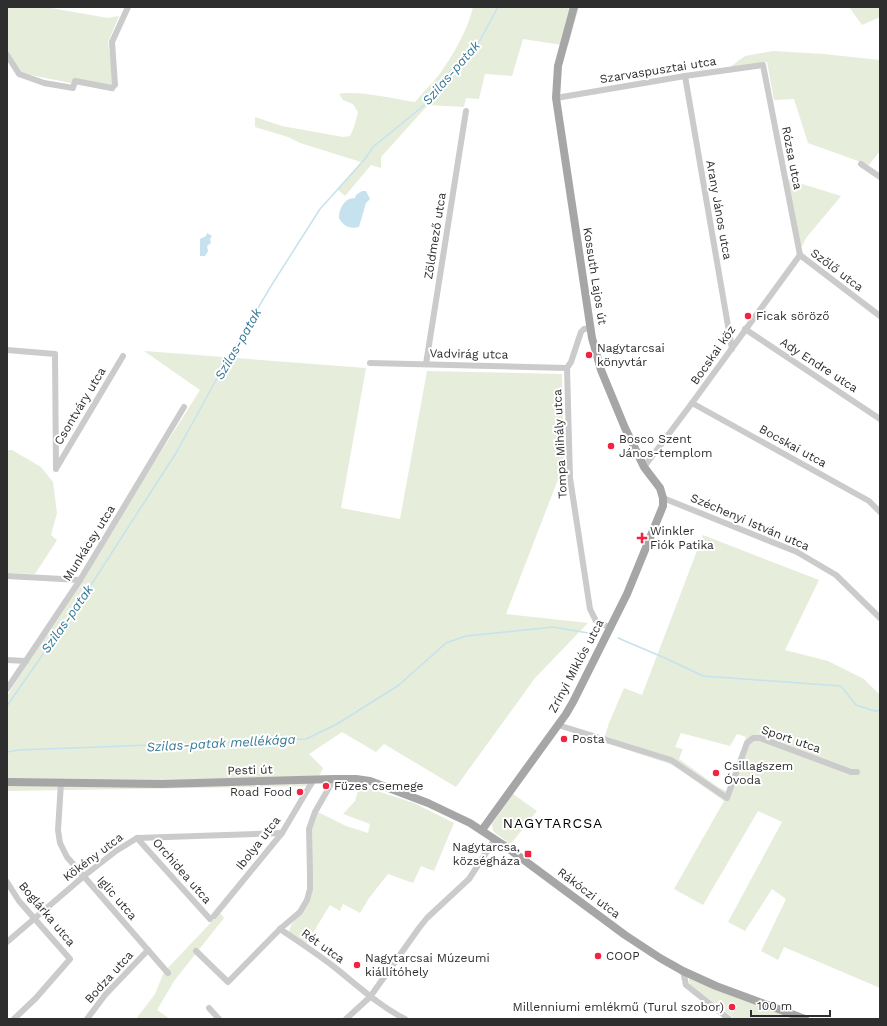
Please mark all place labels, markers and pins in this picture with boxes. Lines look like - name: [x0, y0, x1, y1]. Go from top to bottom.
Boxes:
- place label: Ficak söröző: [756, 309, 830, 323]
- marker: Ficak söröző: [743, 311, 753, 321]
- place label: Nagytarcsai könyvtár: [597, 341, 665, 369]
- marker: Nagytarcsai könyvtár: [584, 350, 594, 360]
- place label: Bosco Szent János-templom: [619, 432, 712, 460]
- marker: Bosco Szent János-templom: [606, 441, 616, 451]
- place label: Winkler Fiók Patika: [650, 524, 714, 552]
- marker: Winkler Fiók Patika: [637, 533, 647, 543]
- place label: Posta: [572, 732, 605, 746]
- marker: Posta: [559, 734, 569, 744]
- place label: Csillagszem Óvoda: [724, 759, 793, 787]
- marker: Csillagszem Óvoda: [711, 768, 721, 778]
- place label: Füzes csemege: [334, 779, 424, 793]
- marker: Füzes csemege: [321, 781, 331, 791]
- place label: Road Food: [230, 785, 292, 799]
- marker: Road Food: [295, 787, 305, 797]
- place label: Nagytarcsa, községháza: [452, 840, 520, 868]
- marker: Nagytarcsa, községháza: [523, 849, 533, 859]
- place label: COOP: [606, 949, 640, 963]
- place label: Nagytarcsai Múzeumi kiállítóhely: [365, 951, 490, 979]
- marker: COOP: [593, 951, 603, 961]
- marker: Nagytarcsai Múzeumi kiállítóhely: [352, 960, 362, 970]
- place label: Millenniumi emlékmű (Turul szobor): [512, 1000, 724, 1014]
- marker: Millenniumi emlékmű (Turul szobor): [727, 1002, 737, 1012]

